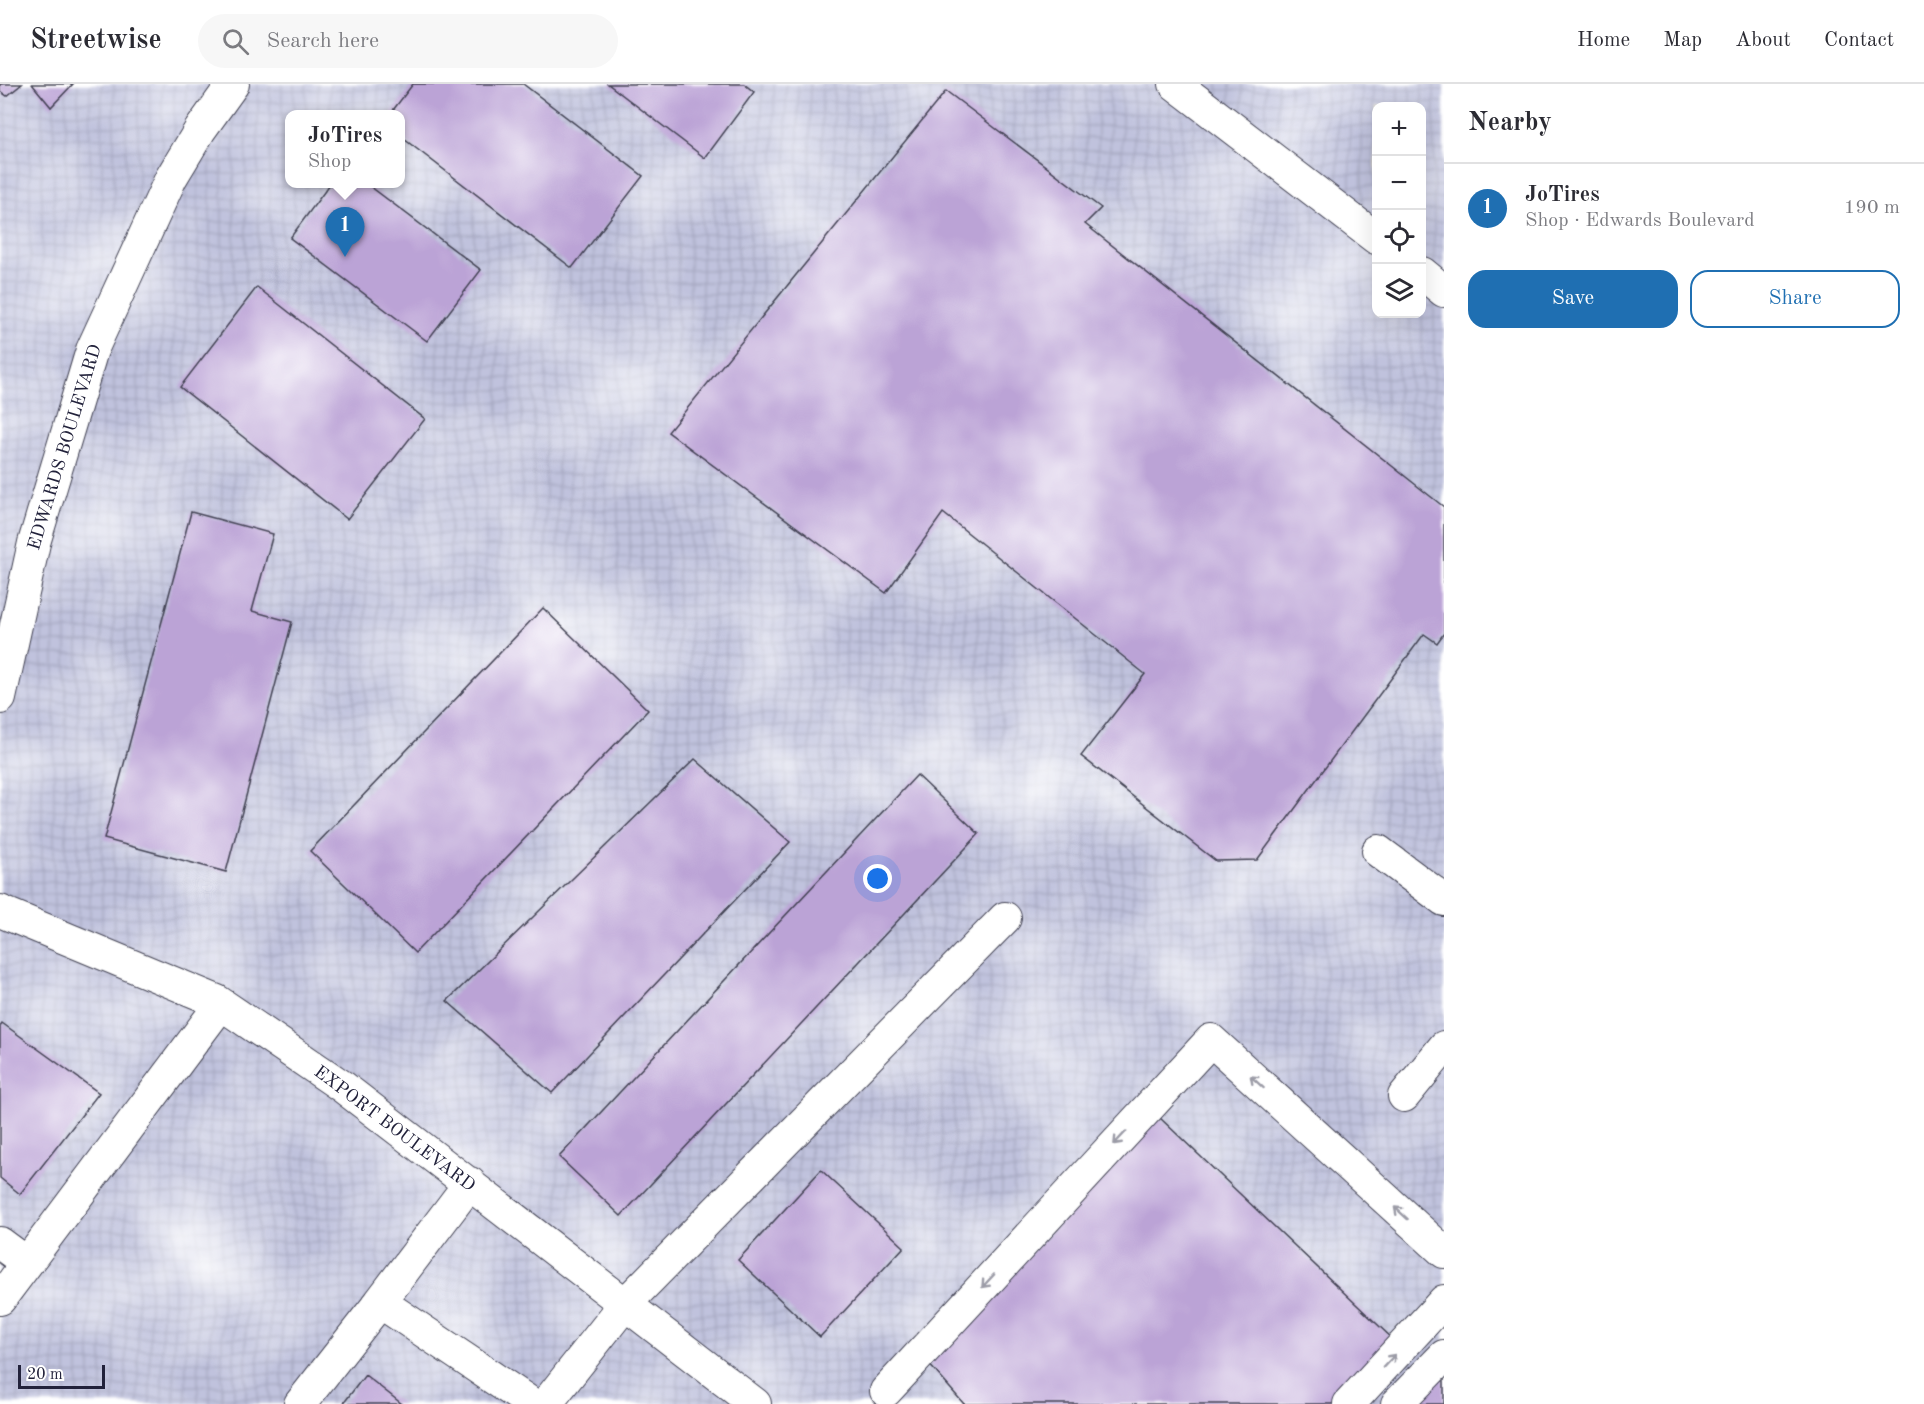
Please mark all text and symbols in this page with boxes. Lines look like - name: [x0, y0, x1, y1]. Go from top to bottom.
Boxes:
- search box: [198, 14, 618, 68]
- icon: search: [219, 25, 252, 58]
- text: Streetwise: [30, 27, 162, 55]
- text: Search here: [267, 30, 379, 52]
- text: Home: [1577, 30, 1630, 51]
- text: Map: [1663, 30, 1702, 51]
- text: About: [1735, 30, 1791, 51]
- text: Contact: [1824, 30, 1894, 51]
- map controls: [1372, 102, 1426, 318]
- button: +: [1372, 102, 1426, 156]
- popup: [285, 110, 405, 188]
- text: Nearby: [1468, 110, 1552, 136]
- text: JoTires: [308, 125, 382, 147]
- text: Shop: [308, 152, 351, 172]
- button: −: [1372, 156, 1426, 210]
- text: JoTires: [1525, 184, 1600, 206]
- text: 1: [1482, 198, 1493, 218]
- text: 190 m: [1844, 198, 1900, 218]
- pin: 1: [326, 208, 364, 257]
- button: locate: [1372, 210, 1426, 264]
- text: Shop · Edwards Boulevard: [1525, 211, 1755, 231]
- button: layers: [1372, 264, 1426, 318]
- button: Save: [1468, 270, 1678, 328]
- button: Share: [1690, 270, 1900, 328]
- street label: EDWARDS BOULEVARD: [25, 342, 105, 552]
- your location: [863, 864, 892, 893]
- street label: EXPORT BOULEVARD: [310, 1062, 478, 1195]
- one-way arrow: [1249, 1074, 1264, 1089]
- one-way arrow: [1113, 1131, 1128, 1146]
- one-way arrow: [1394, 1206, 1409, 1220]
- one-way arrow: [981, 1274, 995, 1289]
- one-way arrow: [1382, 1354, 1396, 1369]
- scale bar: [18, 1362, 105, 1390]
- text: 20 m: [27, 1367, 63, 1383]

